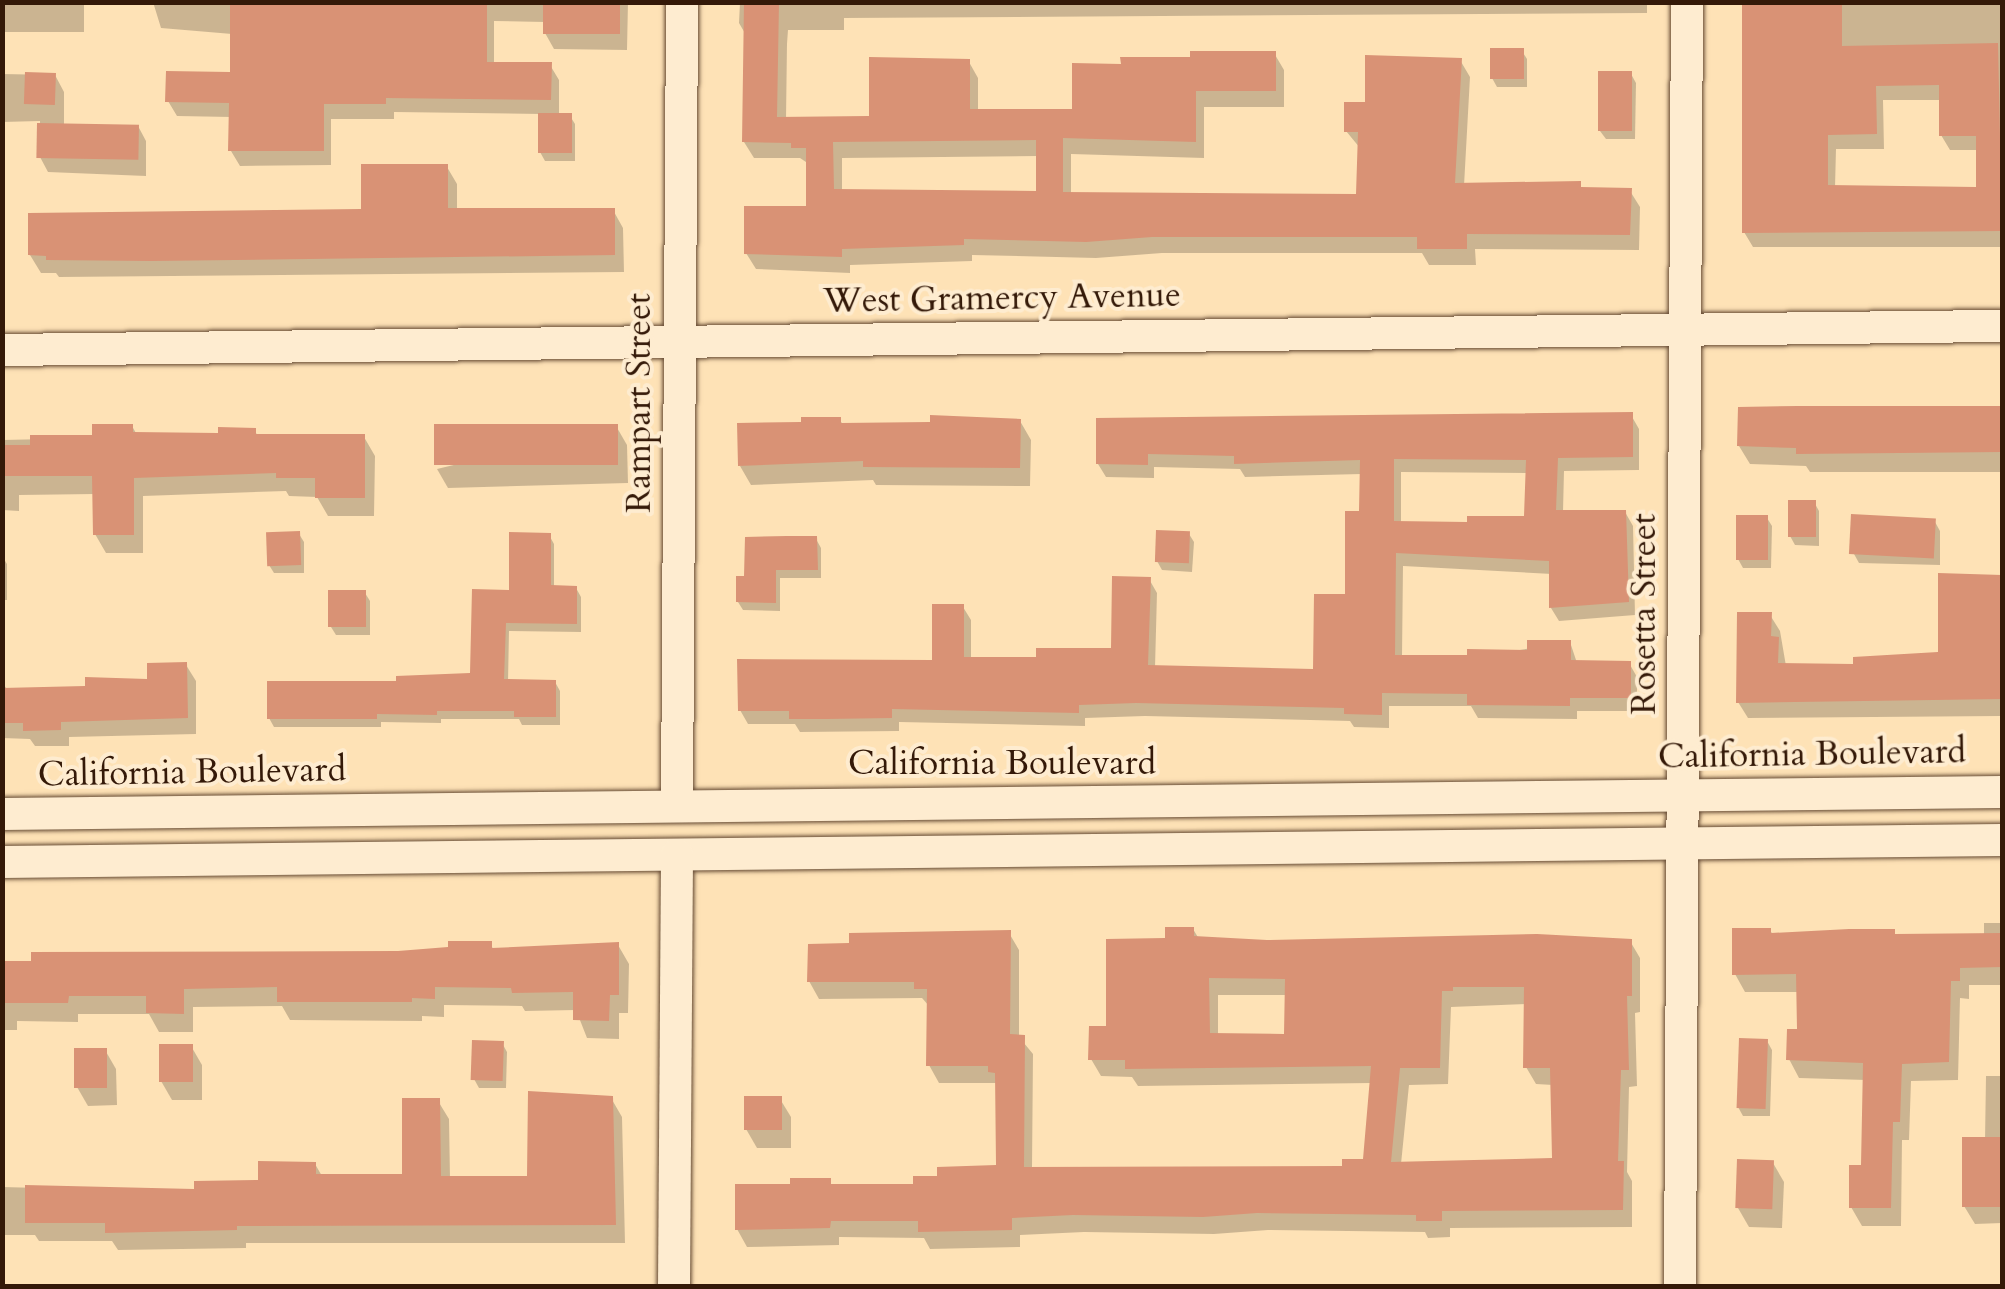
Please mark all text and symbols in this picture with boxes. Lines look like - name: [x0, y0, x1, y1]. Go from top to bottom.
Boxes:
- street label: West Gramercy Avenue: [823, 274, 1181, 322]
- street label: Rampart Street: [618, 293, 660, 513]
- street label: Rosetta Street: [1623, 513, 1665, 715]
- street label: California Boulevard: [1658, 730, 1966, 778]
- street label: California Boulevard: [848, 742, 1156, 784]
- street label: California Boulevard: [38, 748, 346, 796]

